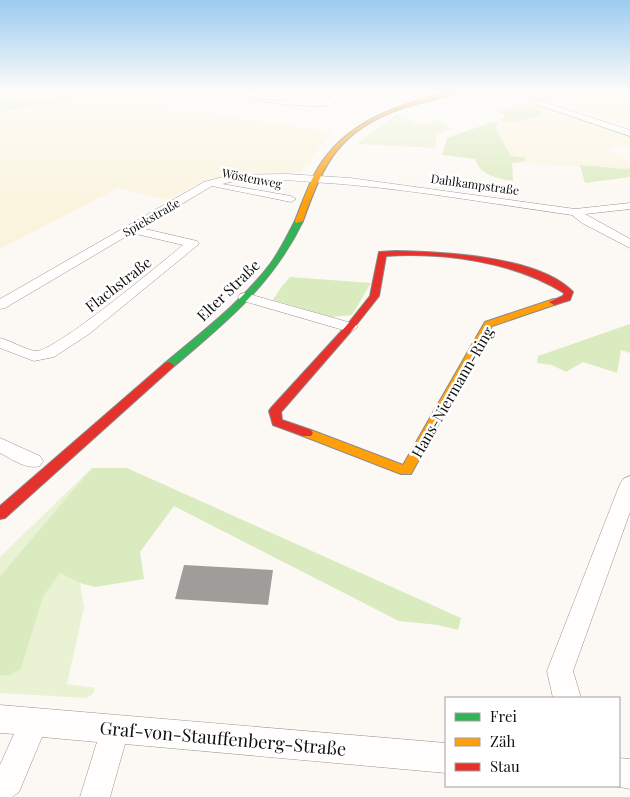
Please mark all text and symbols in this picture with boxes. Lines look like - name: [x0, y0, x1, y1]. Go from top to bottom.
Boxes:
- street label: Wöstenweg: [220, 164, 284, 192]
- street label: Dahlkampstraße: [430, 170, 520, 198]
- street label: Spiekstraße: [119, 194, 183, 240]
- street label: Flachstraße: [81, 252, 155, 316]
- street label: Elter Straße: [192, 255, 264, 325]
- street label: Hans-Niermann-Ring: [406, 323, 498, 461]
- legend: [445, 697, 620, 787]
- text: Frei: [490, 706, 518, 726]
- street label: Graf-von-Stauffenberg-Straße: [99, 715, 347, 761]
- text: Zäh: [490, 731, 515, 751]
- text: Stau: [490, 756, 520, 776]

